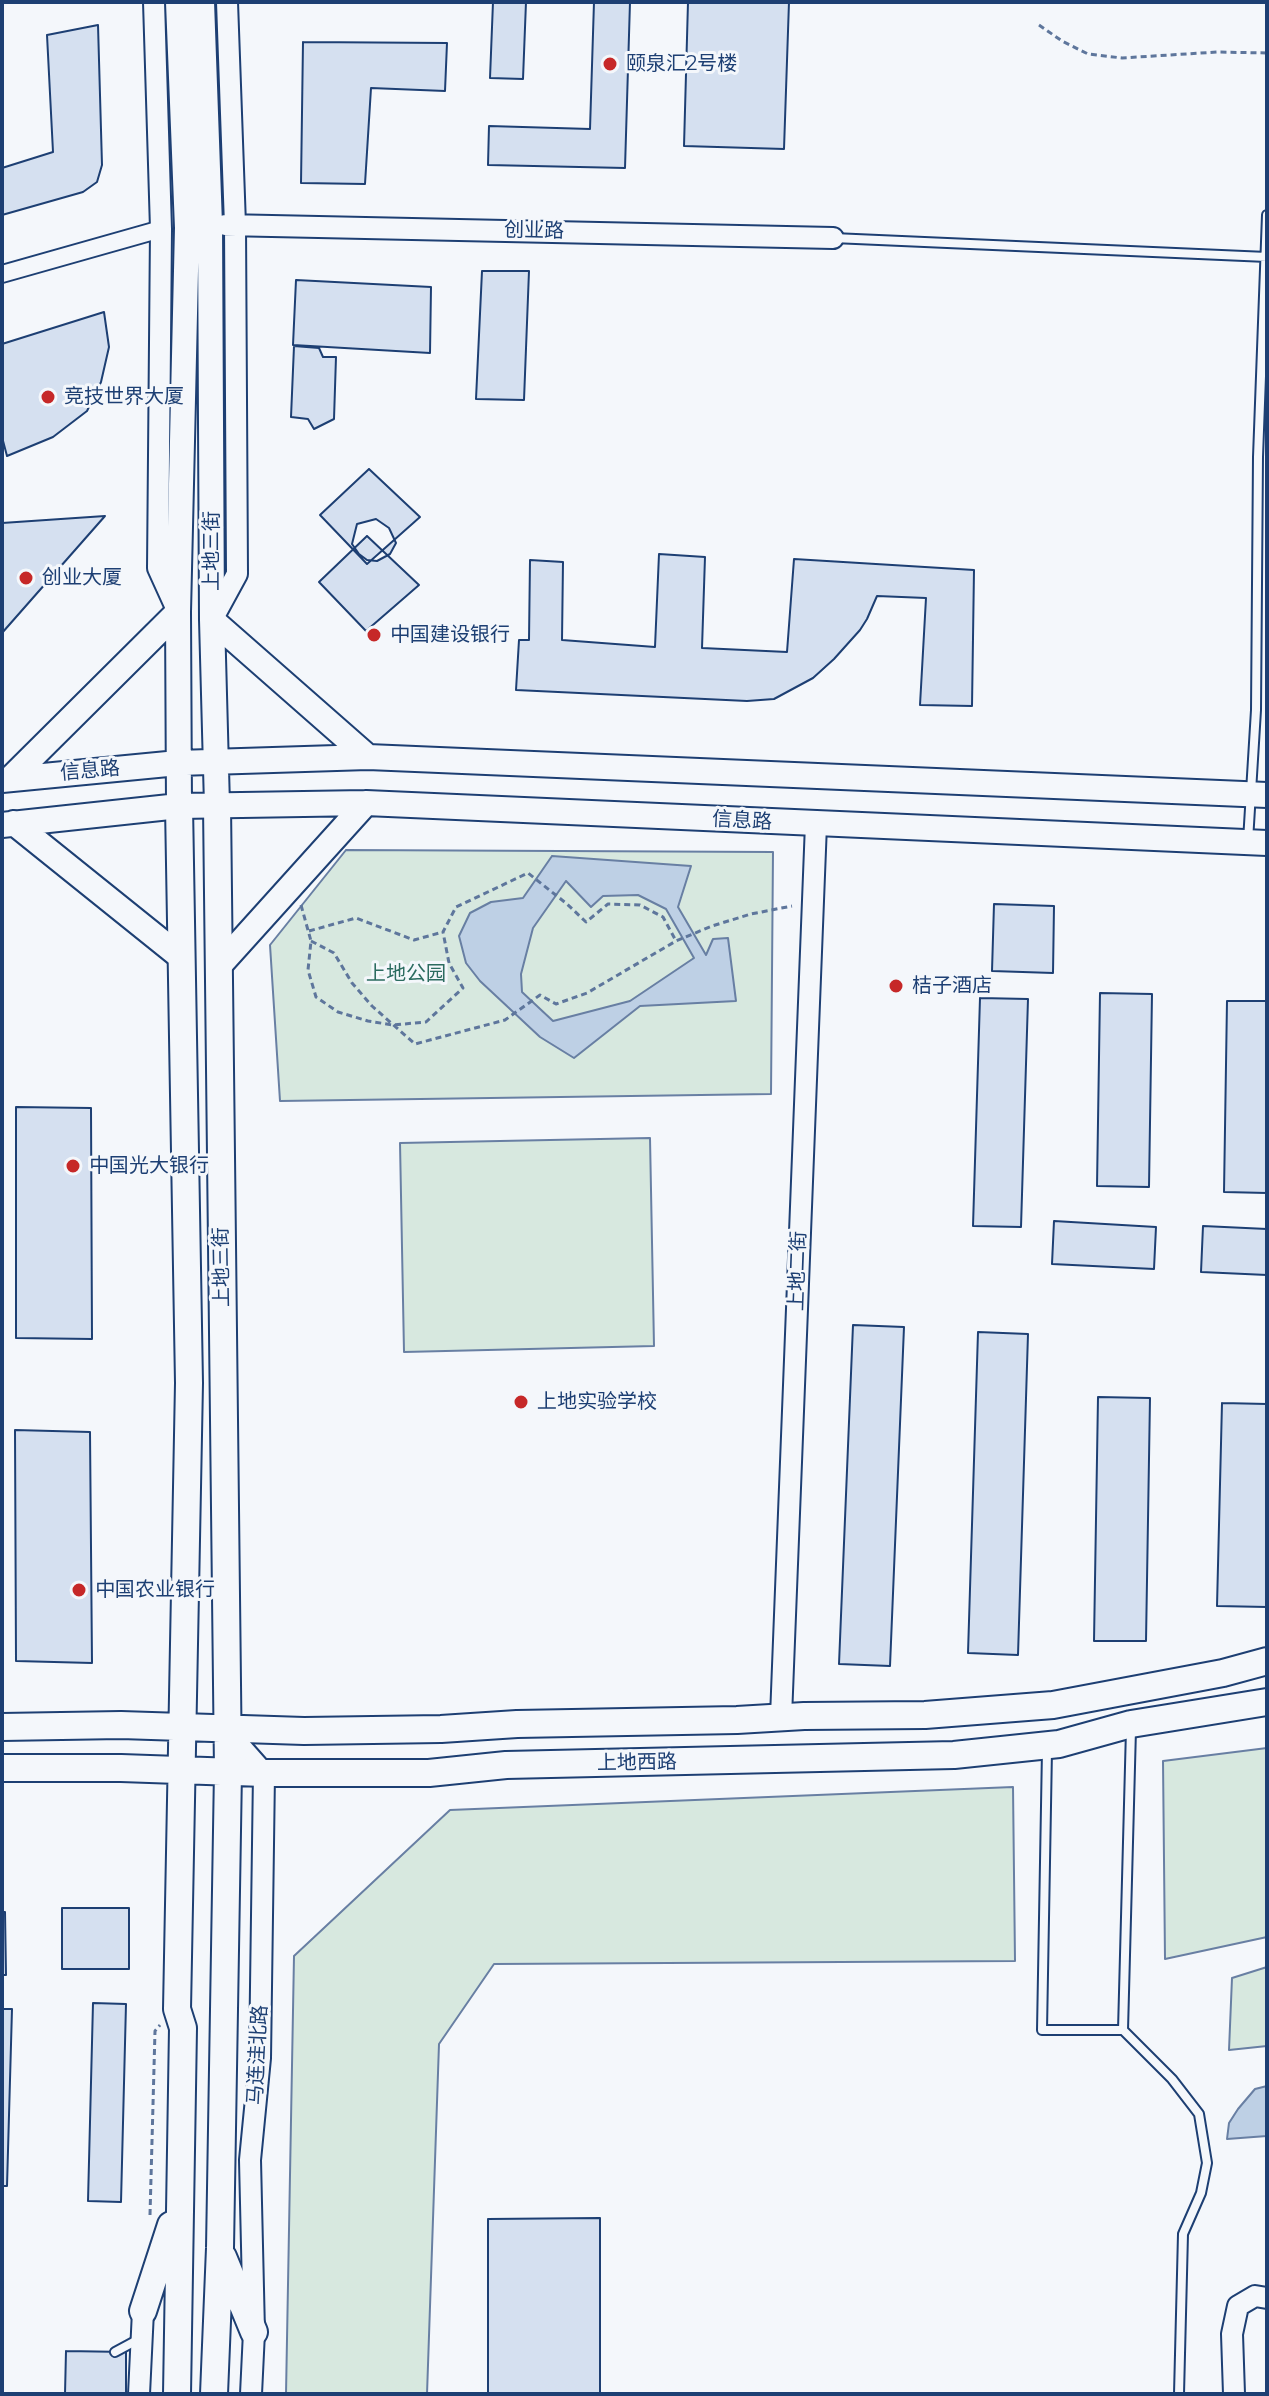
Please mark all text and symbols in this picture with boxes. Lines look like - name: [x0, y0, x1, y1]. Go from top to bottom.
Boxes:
- place label: 颐泉汇2号楼: [626, 52, 737, 76]
- marker: 颐泉汇2号楼: [601, 55, 619, 73]
- street label: 创业路: [504, 218, 564, 244]
- place label: 竞技世界大厦: [64, 385, 184, 409]
- marker: 竞技世界大厦: [39, 388, 57, 406]
- street label: 上地三街: [200, 511, 224, 591]
- place label: 创业大厦: [42, 566, 122, 590]
- marker: 创业大厦: [17, 569, 35, 587]
- place label: 中国建设银行: [390, 623, 510, 647]
- marker: 中国建设银行: [365, 626, 383, 644]
- street label: 信息路: [59, 756, 121, 786]
- street label: 信息路: [711, 807, 773, 835]
- park label: 上地公园: [366, 962, 446, 986]
- place label: 桔子酒店: [912, 974, 992, 998]
- marker: 桔子酒店: [887, 977, 905, 995]
- place label: 中国光大银行: [89, 1154, 209, 1178]
- marker: 中国光大银行: [64, 1157, 82, 1175]
- street label: 上地三街: [209, 1227, 235, 1307]
- street label: 上地二街: [785, 1231, 811, 1311]
- place label: 上地实验学校: [537, 1390, 657, 1414]
- marker: 上地实验学校: [512, 1393, 530, 1411]
- place label: 中国农业银行: [95, 1578, 215, 1602]
- marker: 中国农业银行: [70, 1581, 88, 1599]
- street label: 上地西路: [597, 1750, 677, 1776]
- street label: 马连洼北路: [243, 2004, 273, 2106]

